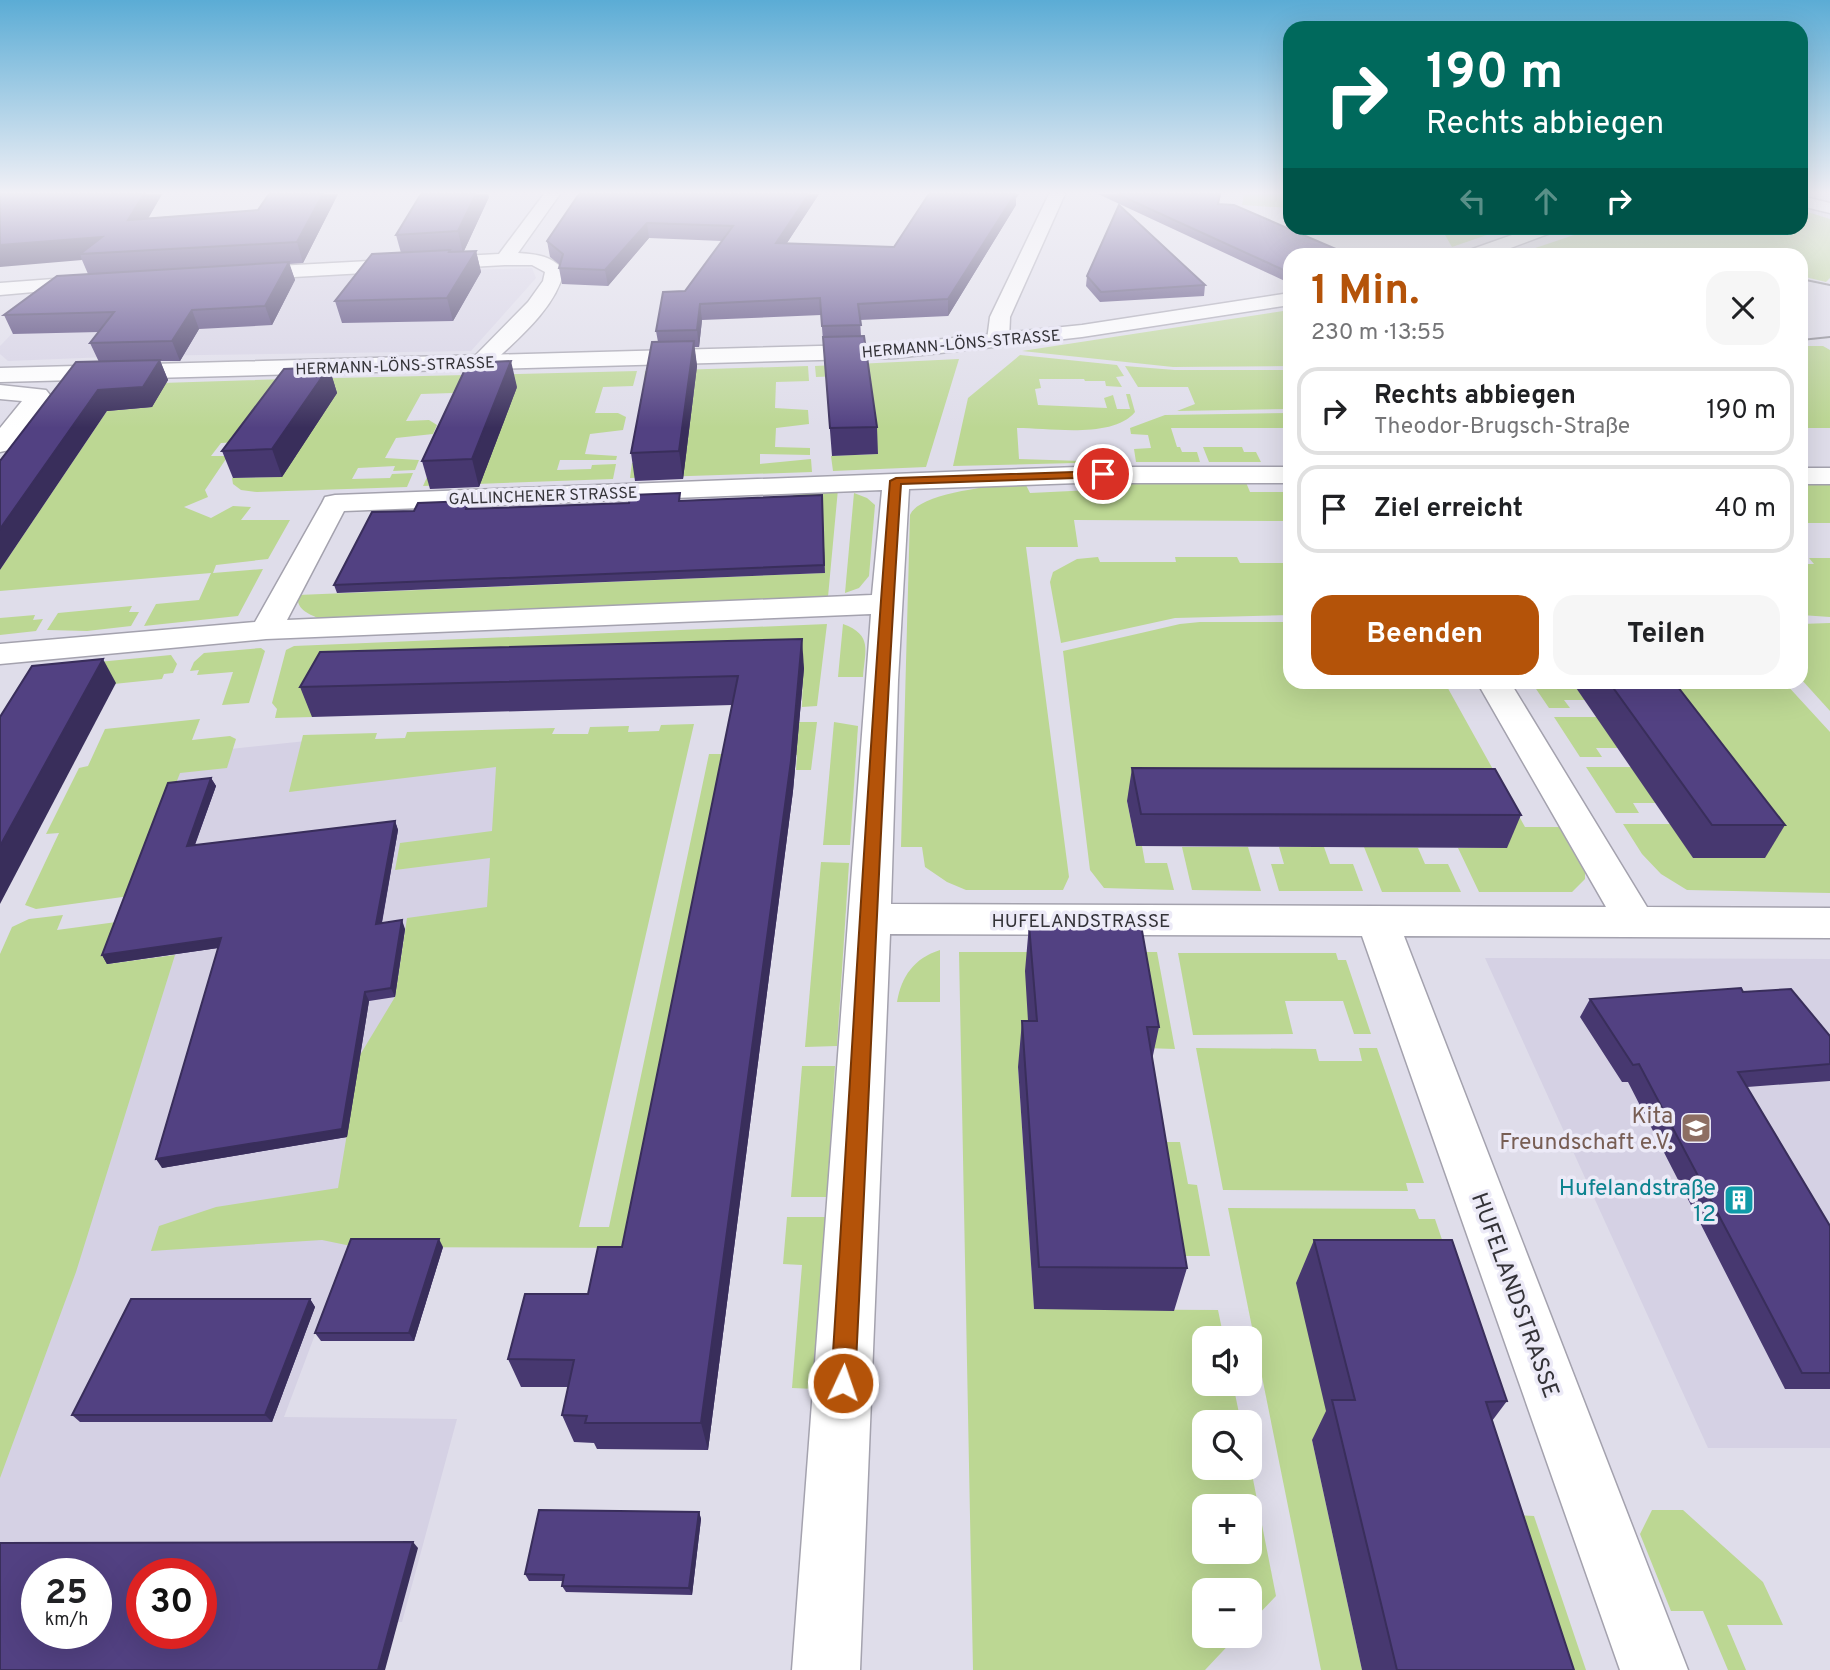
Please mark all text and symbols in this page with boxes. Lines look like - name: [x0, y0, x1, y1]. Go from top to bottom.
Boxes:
- text: 190 m: [1426, 44, 1563, 106]
- icon: right: [1311, 49, 1402, 140]
- text: Rechts abbiegen: [1426, 105, 1664, 145]
- icon: left: [1454, 182, 1492, 220]
- icon: ahead: [1527, 182, 1565, 220]
- icon: right: [1600, 182, 1638, 220]
- text: 1 Min.: [1311, 266, 1420, 319]
- button: close: [1706, 271, 1780, 345]
- text: 230 m · 13:55: [1311, 319, 1445, 348]
- street label: HERMANN-LÖNS-STRASSE: [861, 324, 1061, 364]
- street label: HERMANN-LÖNS-STRASSE: [295, 352, 495, 380]
- text: Rechts abbiegen: [1374, 380, 1576, 413]
- icon: right: [1315, 392, 1353, 430]
- text: 190 m: [1706, 395, 1776, 428]
- text: Theodor-Brugsch-Straße: [1374, 413, 1630, 442]
- pin: [1073, 444, 1133, 504]
- icon: arrive: [1084, 455, 1122, 493]
- street label: GALLINCHENER STRASSE: [448, 484, 638, 510]
- icon: arrive: [1315, 490, 1353, 528]
- text: Ziel erreicht: [1374, 493, 1523, 526]
- text: 40 m: [1715, 493, 1776, 526]
- button: Beenden: [1311, 595, 1539, 675]
- button: Teilen: [1553, 595, 1780, 675]
- street label: HUFELANDSTRASSE: [992, 910, 1170, 934]
- place label: Kita Freundschaft e.V.: [1499, 1103, 1673, 1158]
- school or university icon: Kita Freundschaft e.V.: [1679, 1111, 1713, 1145]
- place label: Hufelandstraße 12: [1559, 1175, 1716, 1230]
- building icon: Hufelandstraße 12: [1722, 1183, 1756, 1217]
- street label: HUFELANDSTRASSE: [1463, 1189, 1564, 1403]
- map controls: [1192, 1326, 1262, 1648]
- button: sound: [1192, 1326, 1262, 1396]
- position arrow: [806, 1346, 880, 1420]
- button: search: [1192, 1410, 1262, 1480]
- button: +: [1192, 1494, 1262, 1564]
- speed limit sign: 30: [126, 1558, 217, 1649]
- text: 25: [45, 1572, 88, 1616]
- button: −: [1192, 1578, 1262, 1648]
- text: km/h: [45, 1609, 88, 1632]

